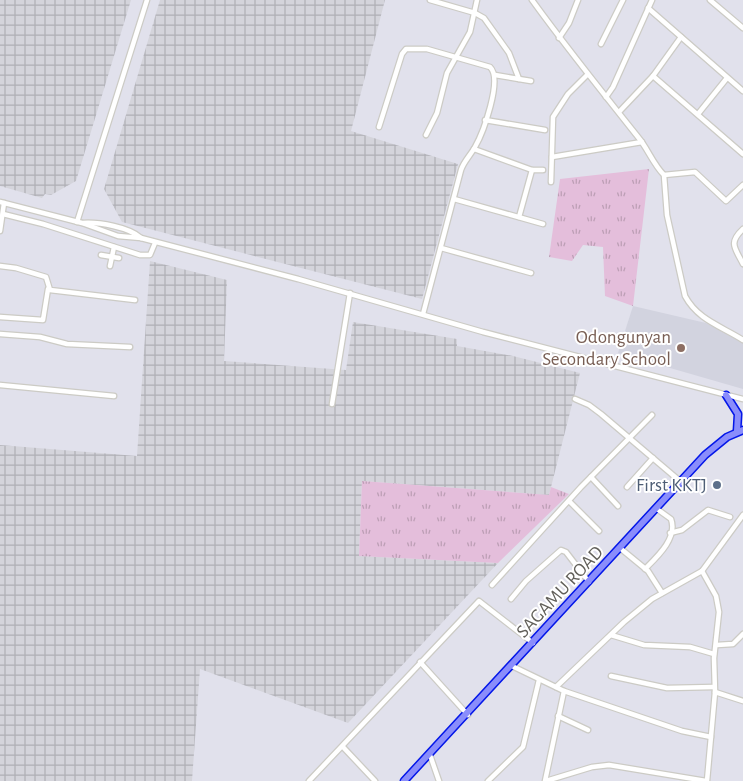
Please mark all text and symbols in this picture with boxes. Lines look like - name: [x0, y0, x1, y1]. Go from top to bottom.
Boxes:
- place label: Odongunyan Secondary School: [542, 328, 671, 369]
- marker: Odongunyan Secondary School: [675, 342, 687, 354]
- place label: First KKTJ: [636, 476, 707, 495]
- marker: First KKTJ: [711, 479, 723, 491]
- street label: SAGAMU ROAD: [513, 543, 607, 641]

